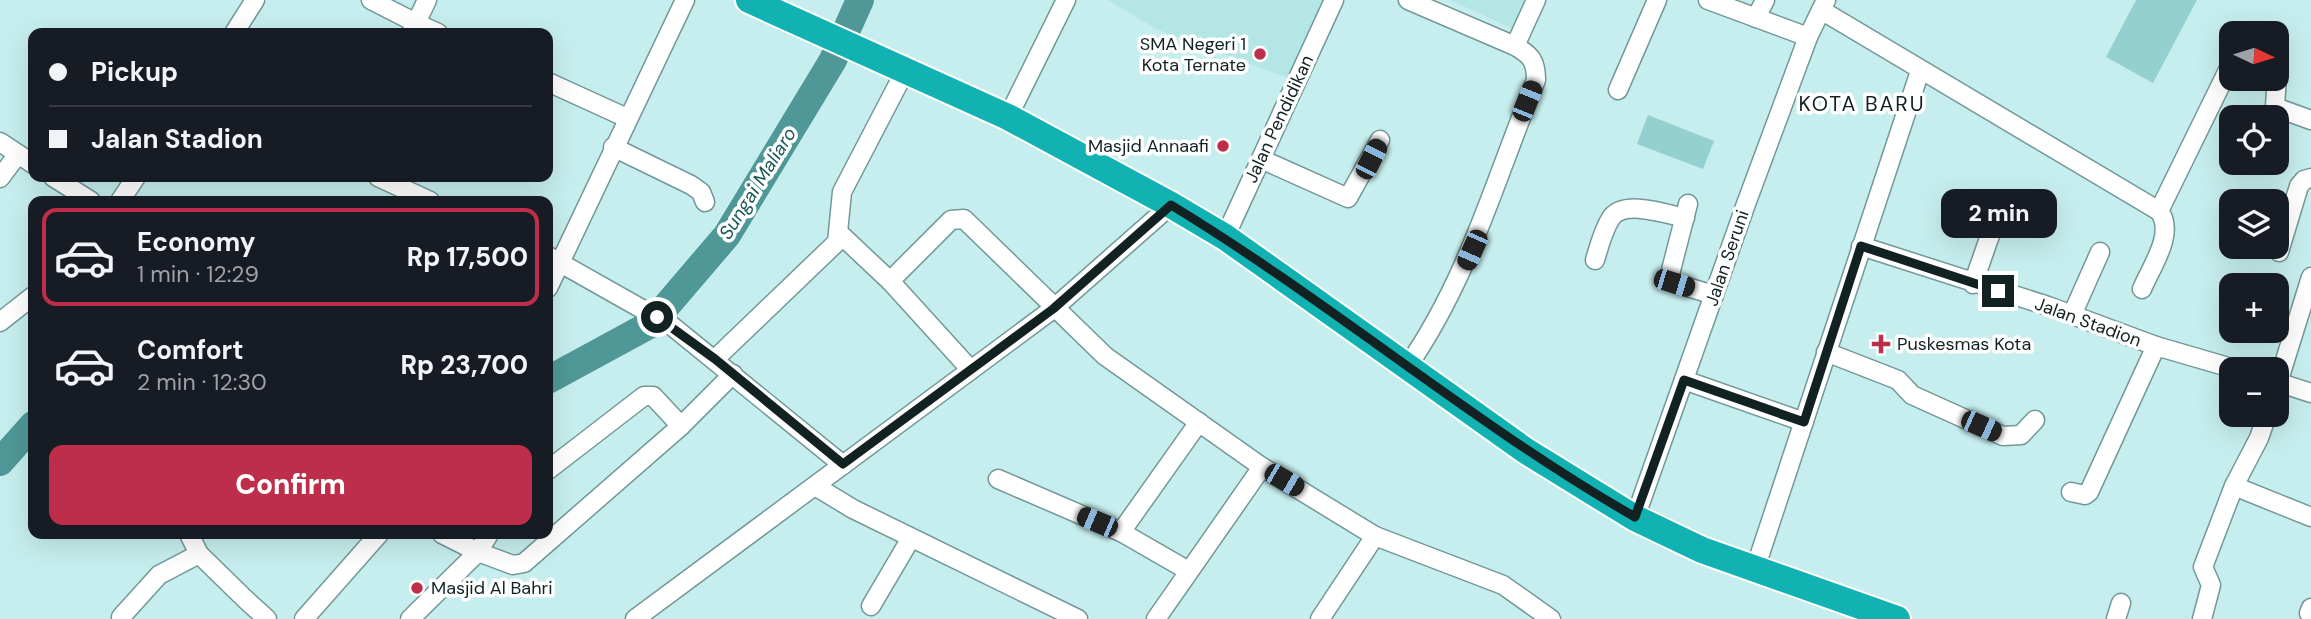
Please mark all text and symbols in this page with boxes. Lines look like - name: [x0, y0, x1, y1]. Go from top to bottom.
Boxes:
- north arrow: [2219, 21, 2289, 91]
- map controls: [2219, 21, 2289, 427]
- place label: SMA Negeri 1 Kota Ternate: [1140, 32, 1246, 77]
- marker: SMA Negeri 1 Kota Ternate: [1252, 46, 1268, 62]
- street label: Jalan Pendidikan: [1239, 51, 1319, 187]
- text: Pickup: [91, 55, 178, 89]
- car: [1510, 78, 1545, 124]
- district label: KOTA BARU: [1798, 90, 1926, 118]
- button: locate: [2219, 105, 2289, 175]
- text: Jalan Stadion: [91, 122, 263, 156]
- water label: Sungai Maliaro: [713, 123, 802, 244]
- place label: Masjid Annaafi: [1088, 134, 1209, 158]
- car: [1353, 136, 1390, 182]
- marker: Masjid Annaafi: [1215, 138, 1231, 154]
- button: layers: [2219, 189, 2289, 259]
- callout: 2 min: [1940, 190, 2056, 238]
- text: 2 min: [1968, 198, 2030, 228]
- street label: Jalan Seruni: [1699, 207, 1755, 309]
- text: Economy: [137, 225, 255, 259]
- icon: car: [53, 226, 116, 289]
- car: [1454, 227, 1491, 273]
- text: Rp 17,500: [407, 240, 528, 274]
- text: 1 min · 12:29: [137, 259, 259, 289]
- car: [1651, 267, 1698, 299]
- button: +: [2219, 273, 2289, 343]
- route end: [1982, 275, 2014, 307]
- street label: Jalan Stadion: [2031, 292, 2145, 352]
- route start: [641, 301, 673, 333]
- place label: Puskesmas Kota: [1897, 332, 2031, 356]
- text: Comfort: [137, 333, 243, 367]
- icon: car: [53, 334, 116, 397]
- marker: Puskesmas Kota: [1871, 334, 1891, 354]
- text: Rp 23,700: [401, 348, 528, 382]
- button: −: [2219, 357, 2289, 427]
- text: 2 min · 12:30: [137, 367, 267, 397]
- car: [1958, 408, 2005, 444]
- button: Confirm: [49, 445, 532, 525]
- car: [1261, 460, 1308, 500]
- car: [1074, 504, 1121, 540]
- place label: Masjid Al Bahri: [431, 576, 552, 600]
- marker: Masjid Al Bahri: [409, 580, 425, 596]

